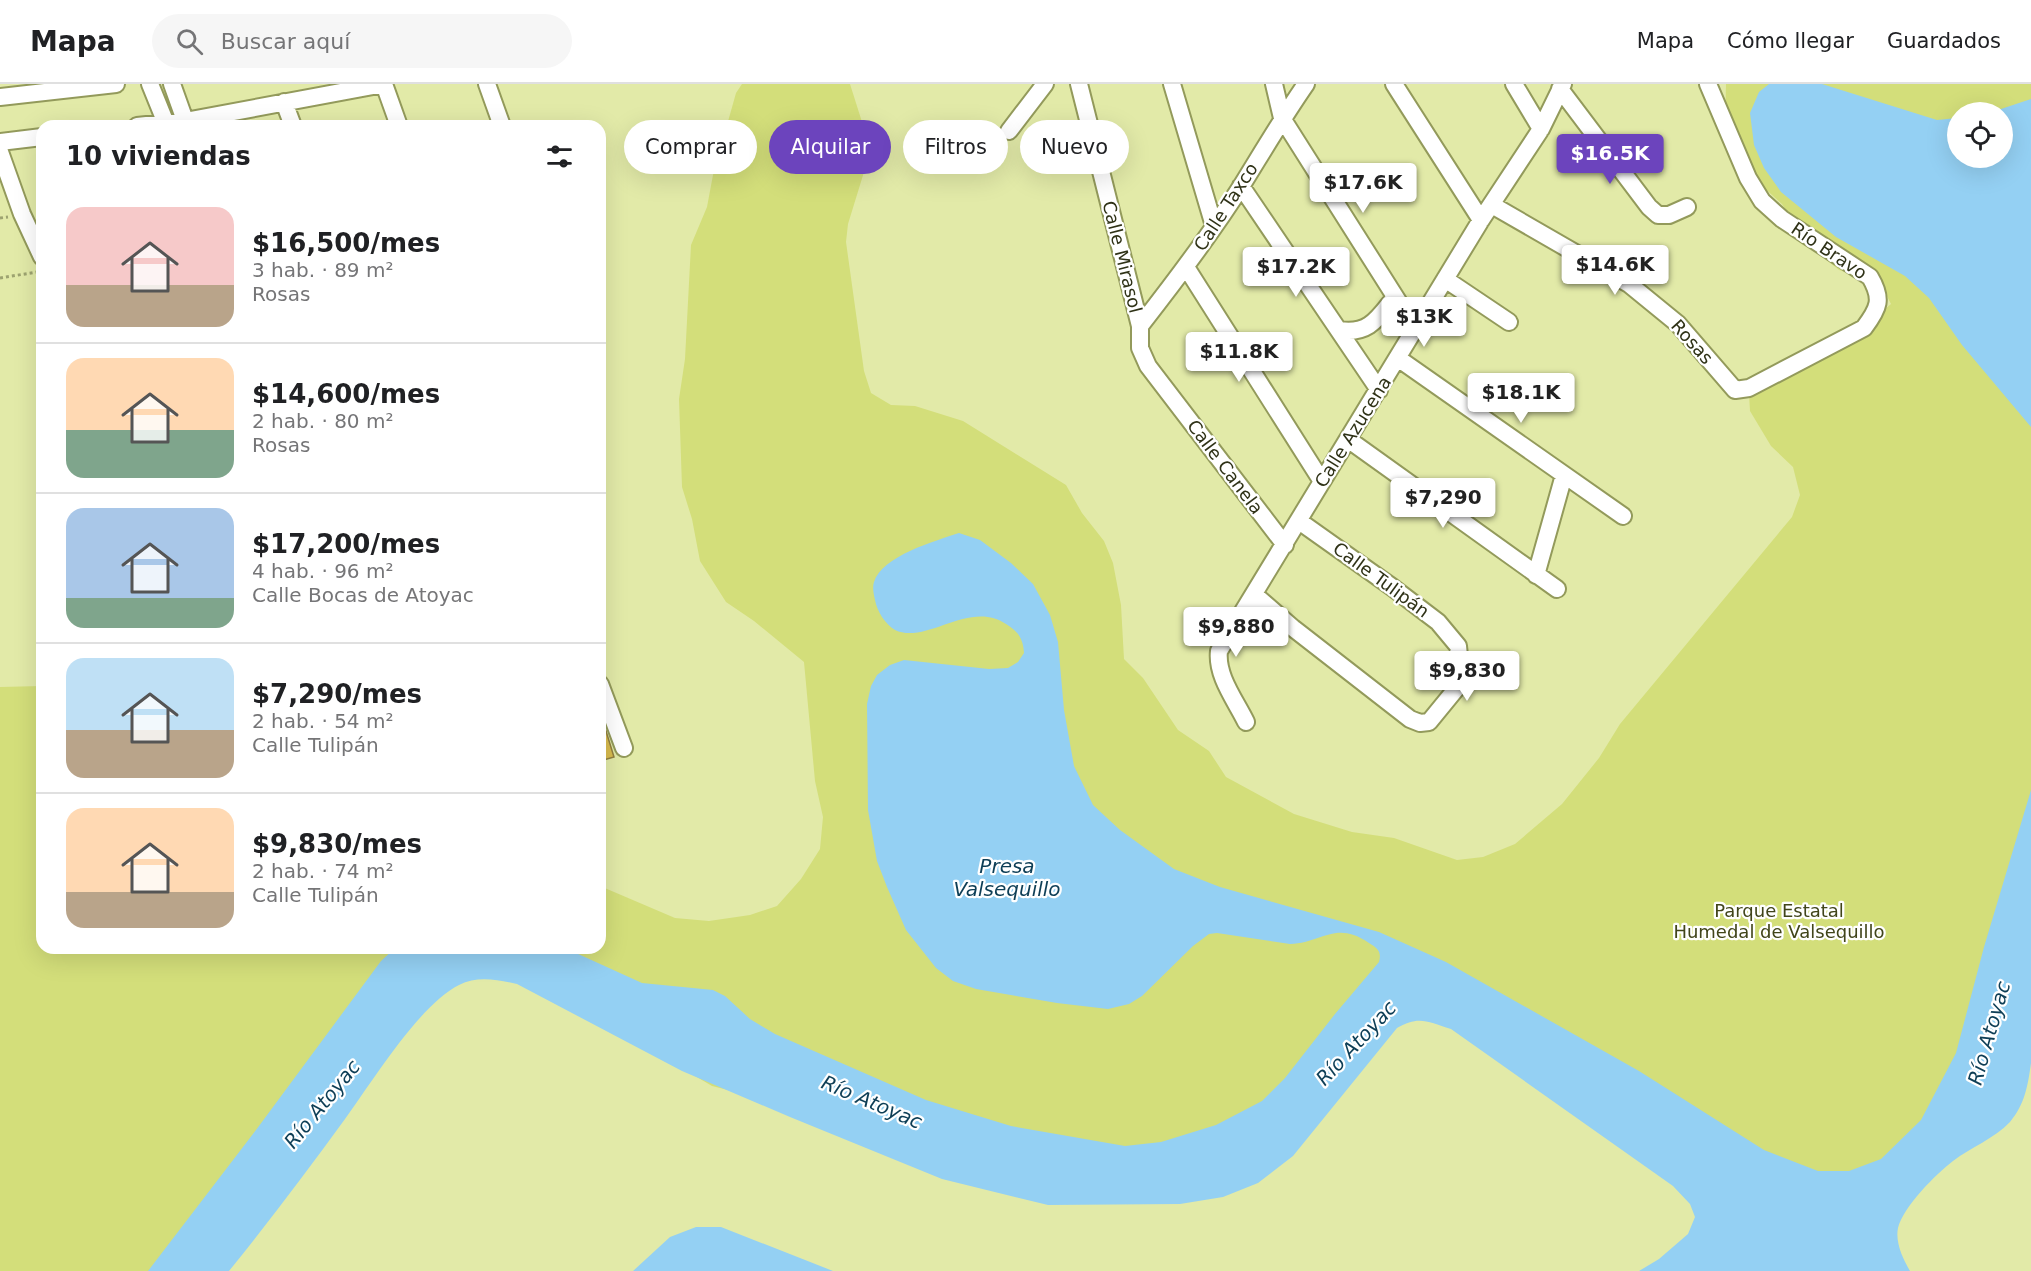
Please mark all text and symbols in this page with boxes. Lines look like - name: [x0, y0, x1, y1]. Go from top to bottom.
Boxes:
- search box: [152, 14, 572, 68]
- text: Mapa: [30, 25, 116, 58]
- icon: search: [173, 25, 206, 58]
- text: Buscar aquí: [221, 29, 350, 54]
- text: Mapa: [1637, 29, 1694, 53]
- text: Cómo llegar: [1727, 29, 1854, 53]
- text: Guardados: [1887, 29, 2001, 53]
- map controls: [1947, 102, 2013, 168]
- button: locate: [1947, 102, 2013, 168]
- chip: Comprar: [624, 120, 757, 174]
- chip: Alquilar: [769, 120, 891, 174]
- chip: Filtros: [903, 120, 1008, 174]
- chip: Nuevo: [1020, 120, 1129, 174]
- pin: $16.5K: [1561, 134, 1659, 185]
- icon: filters: [543, 140, 576, 173]
- text: 10 viviendas: [66, 141, 251, 171]
- text: $16.5K: [1571, 141, 1649, 165]
- street label: Calle Taxco: [1189, 159, 1262, 255]
- pin: $17.6K: [1314, 163, 1412, 214]
- text: $17.6K: [1324, 170, 1402, 194]
- street label: Calle Mirasol: [1098, 199, 1147, 315]
- street label: Río Bravo: [1787, 218, 1871, 284]
- text: $16,500/mes: [252, 228, 440, 258]
- icon: home: [114, 231, 186, 303]
- pin: $14.6K: [1566, 245, 1664, 296]
- pin: $17.2K: [1247, 247, 1345, 298]
- text: $14.6K: [1576, 252, 1654, 276]
- text: $17.2K: [1257, 254, 1335, 278]
- text: 3 hab. · 89 m²: [252, 258, 393, 282]
- text: Rosas: [252, 282, 310, 306]
- pin: $13K: [1388, 297, 1460, 348]
- text: $13K: [1395, 304, 1453, 328]
- street label: Rosas: [1667, 315, 1718, 368]
- pin: $11.8K: [1190, 332, 1288, 383]
- text: $11.8K: [1200, 339, 1278, 363]
- street label: Calle Azucena: [1310, 372, 1395, 491]
- pin: $18.1K: [1472, 373, 1570, 424]
- text: $14,600/mes: [252, 379, 440, 409]
- text: $18.1K: [1482, 380, 1560, 404]
- icon: home: [114, 382, 186, 454]
- text: 2 hab. · 80 m²: [252, 409, 393, 433]
- street label: Calle Canela: [1183, 415, 1268, 518]
- text: Rosas: [252, 433, 310, 457]
- pin: $7,290: [1394, 478, 1492, 529]
- text: $7,290: [1404, 485, 1482, 509]
- text: $17,200/mes: [252, 529, 440, 559]
- icon: home: [114, 532, 186, 604]
- street label: Calle Tulipán: [1329, 538, 1434, 622]
- text: 4 hab. · 96 m²: [252, 559, 393, 583]
- text: Calle Bocas de Atoyac: [252, 583, 474, 607]
- pin: $9,880: [1187, 607, 1285, 658]
- text: $9,880: [1197, 614, 1275, 638]
- pin: $9,830: [1418, 651, 1516, 702]
- text: $9,830: [1428, 658, 1506, 682]
- text: $7,290/mes: [252, 679, 422, 709]
- icon: home: [114, 682, 186, 754]
- text: 2 hab. · 54 m²: [252, 709, 393, 733]
- text: Calle Tulipán: [252, 733, 379, 757]
- text: $9,830/mes: [252, 829, 422, 859]
- icon: home: [114, 832, 186, 904]
- water label: Presa Valsequillo: [953, 854, 1061, 901]
- text: 2 hab. · 74 m²: [252, 859, 393, 883]
- text: Calle Tulipán: [252, 883, 379, 907]
- park label: Parque Estatal Humedal de Valsequillo: [1673, 900, 1885, 942]
- water label: Río Atoyac: [1963, 978, 2015, 1088]
- water label: Río Atoyac: [1311, 996, 1401, 1090]
- water label: Río Atoyac: [279, 1055, 365, 1153]
- water label: Río Atoyac: [818, 1070, 926, 1134]

